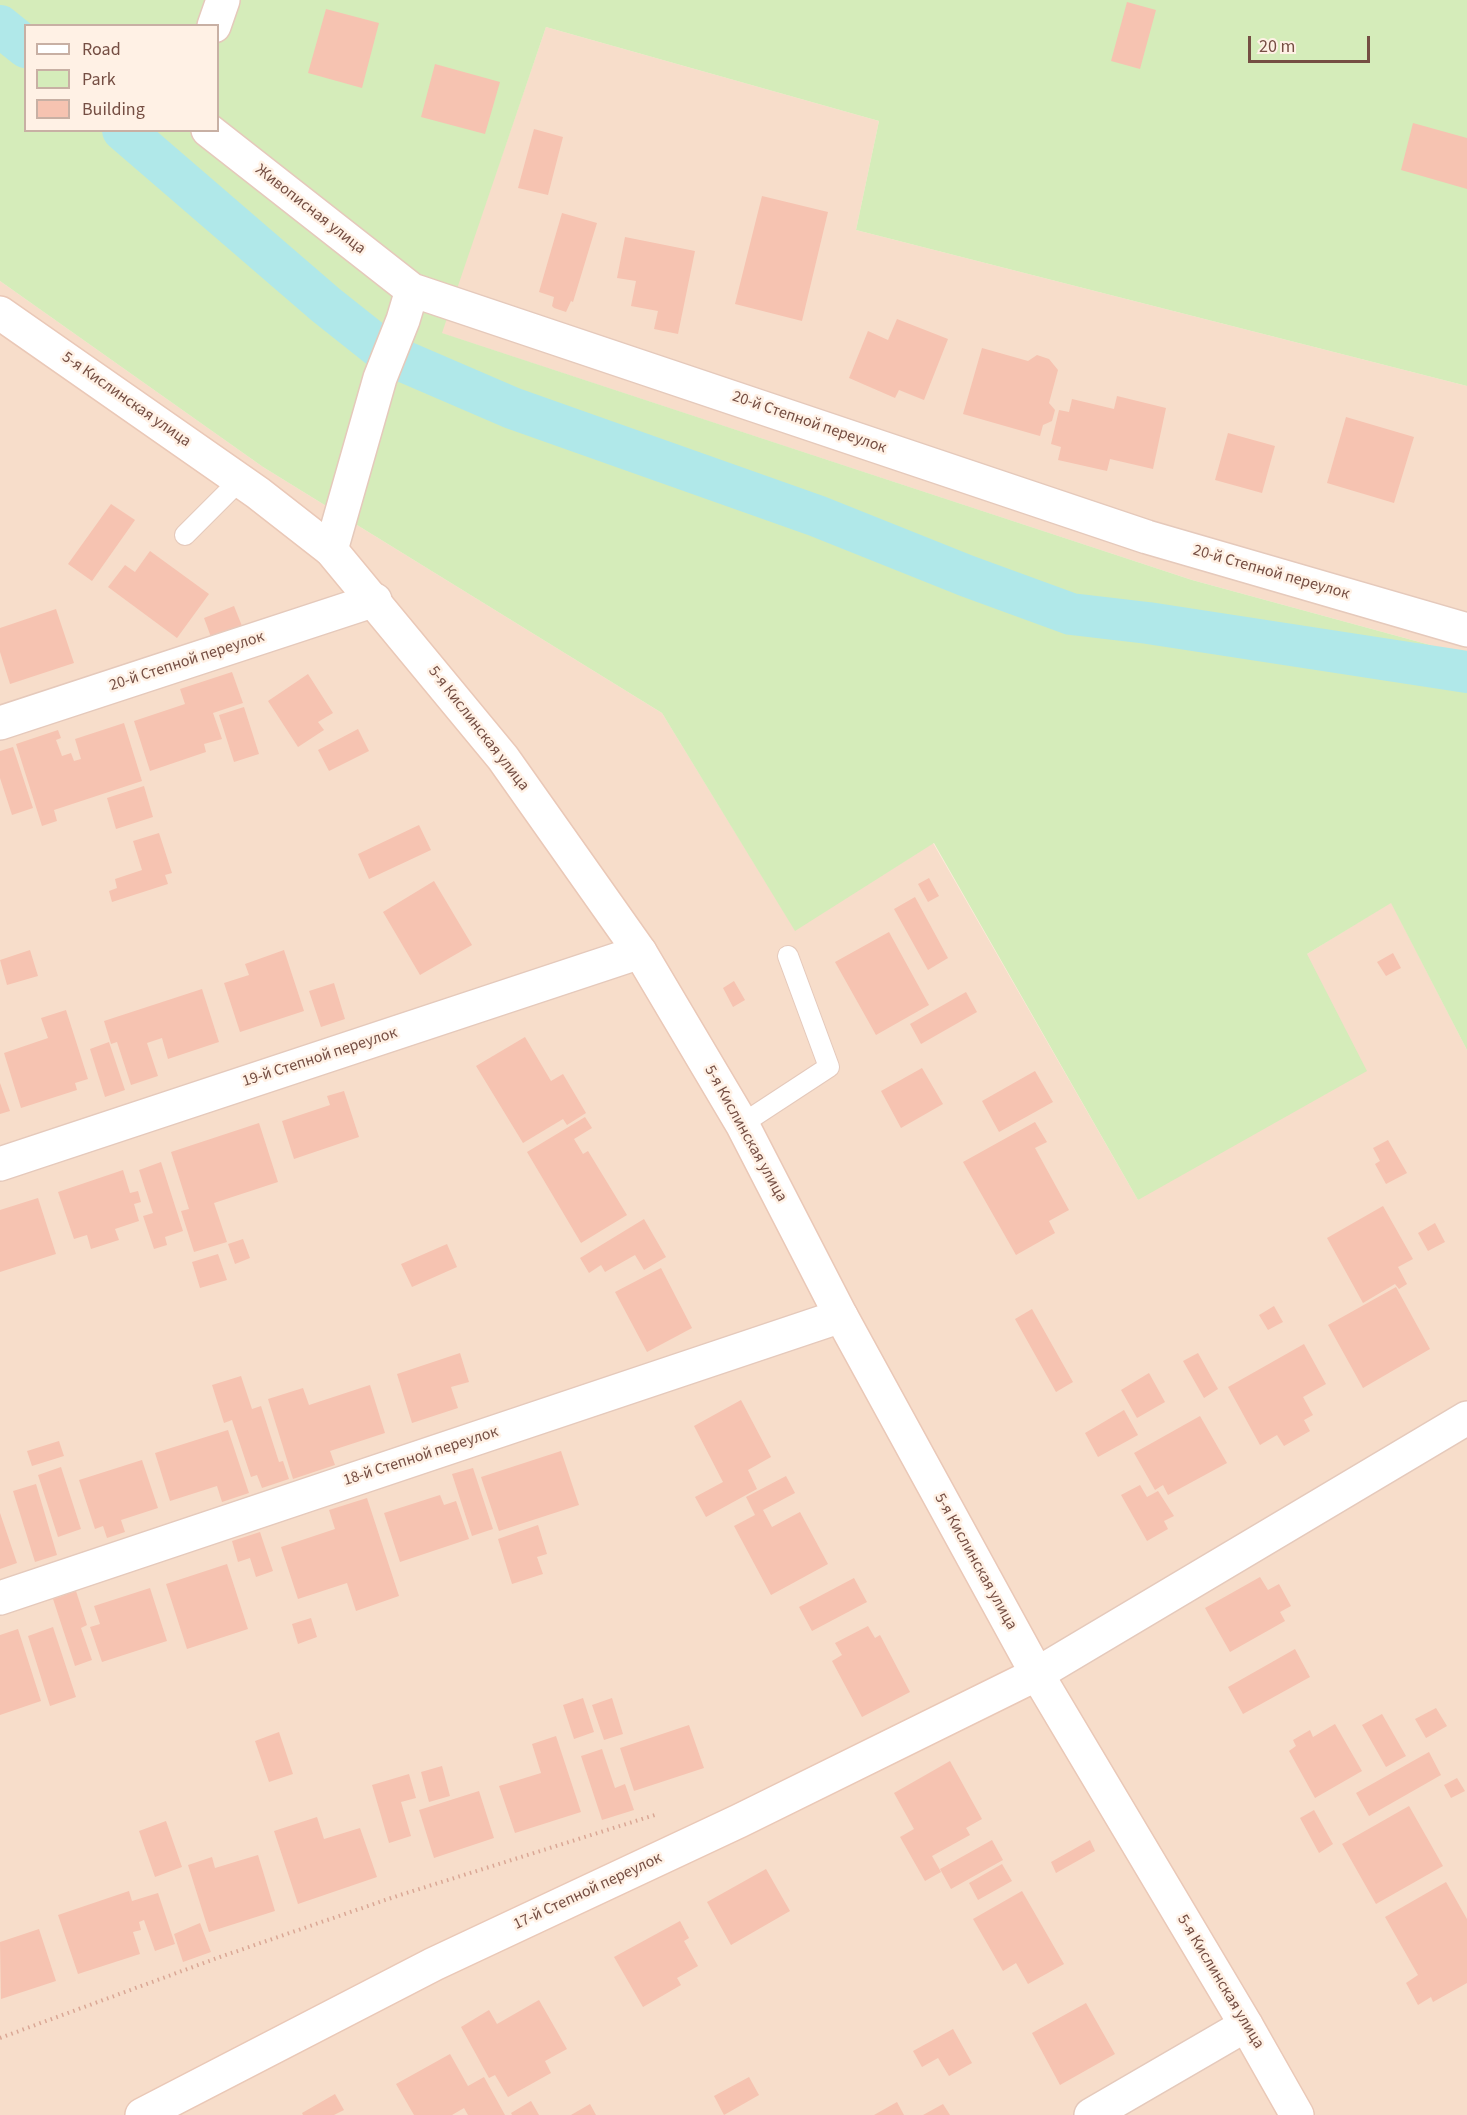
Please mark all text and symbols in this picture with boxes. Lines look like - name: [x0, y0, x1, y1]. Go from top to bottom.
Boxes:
- legend: [24, 24, 219, 132]
- scale bar: [1251, 24, 1372, 62]
- text: 20 m: [1259, 34, 1295, 59]
- text: Road: [82, 37, 121, 62]
- text: Park: [82, 67, 116, 92]
- text: Building: [82, 97, 145, 122]
- street label: Живописная улица: [251, 161, 369, 259]
- street label: 5-я Кислинская улица: [58, 348, 194, 452]
- street label: 20-й Степной переулок: [729, 388, 889, 458]
- street label: 20-й Степной переулок: [1191, 541, 1351, 605]
- street label: 20-й Степной переулок: [107, 628, 267, 696]
- street label: 5-я Кислинская улица: [423, 663, 533, 795]
- street label: 19-й Степной переулок: [240, 1024, 400, 1092]
- street label: 5-я Кислинская улица: [700, 1062, 790, 1206]
- street label: 18-й Степной переулок: [341, 1423, 501, 1491]
- street label: 5-я Кислинская улица: [930, 1490, 1020, 1634]
- street label: 17-й Степной переулок: [511, 1849, 665, 1935]
- street label: 5-я Кислинская улица: [1172, 1911, 1268, 2053]

